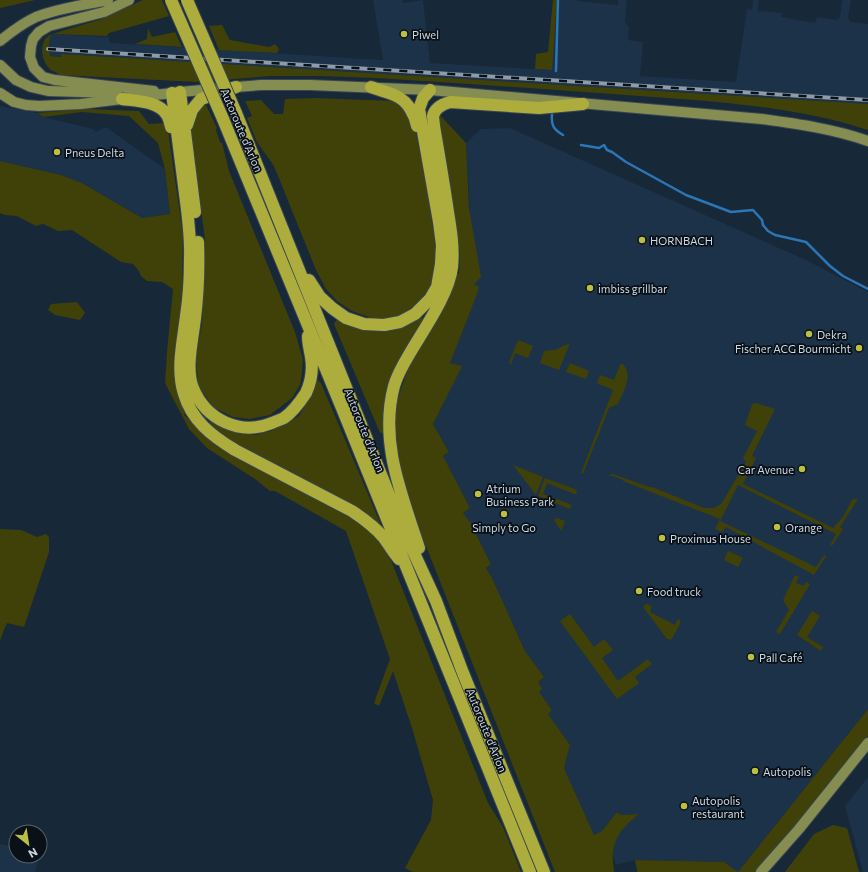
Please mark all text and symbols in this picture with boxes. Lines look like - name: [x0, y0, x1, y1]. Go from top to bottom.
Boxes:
- place label: Piwel: [412, 28, 439, 41]
- marker: Piwel: [399, 29, 409, 39]
- street label: Autoroute d'Arlon: [219, 86, 265, 174]
- place label: Pneus Delta: [65, 146, 124, 159]
- marker: Pneus Delta: [52, 147, 62, 157]
- place label: HORNBACH: [650, 234, 713, 247]
- marker: HORNBACH: [637, 235, 647, 245]
- place label: imbiss grillbar: [598, 282, 668, 295]
- marker: imbiss grillbar: [585, 283, 595, 293]
- place label: Dekra: [817, 328, 847, 341]
- marker: Dekra: [804, 329, 814, 339]
- place label: Fischer ACG Bourmicht: [735, 342, 851, 355]
- marker: Fischer ACG Bourmicht: [854, 343, 864, 353]
- street label: Autoroute d'Arlon: [342, 386, 388, 474]
- place label: Car Avenue: [738, 463, 794, 476]
- marker: Car Avenue: [797, 464, 807, 474]
- place label: Atrium Business Park: [486, 482, 554, 508]
- marker: Atrium Business Park: [473, 489, 483, 499]
- marker: Simply to Go: [499, 509, 509, 519]
- place label: Simply to Go: [472, 521, 536, 534]
- place label: Orange: [785, 521, 822, 534]
- marker: Orange: [772, 522, 782, 532]
- place label: Proximus House: [670, 532, 751, 545]
- marker: Proximus House: [657, 533, 667, 543]
- place label: Food truck: [647, 585, 701, 598]
- marker: Food truck: [634, 586, 644, 596]
- place label: Pall Café: [759, 651, 803, 664]
- marker: Pall Café: [746, 652, 756, 662]
- street label: Autoroute d'Arlon: [464, 686, 510, 774]
- place label: Autopolis: [763, 765, 811, 778]
- marker: Autopolis: [750, 766, 760, 776]
- place label: Autopolis restaurant: [692, 794, 745, 820]
- marker: Autopolis restaurant: [679, 801, 689, 811]
- north arrow: [8, 824, 48, 864]
- text: N: [26, 845, 40, 861]

